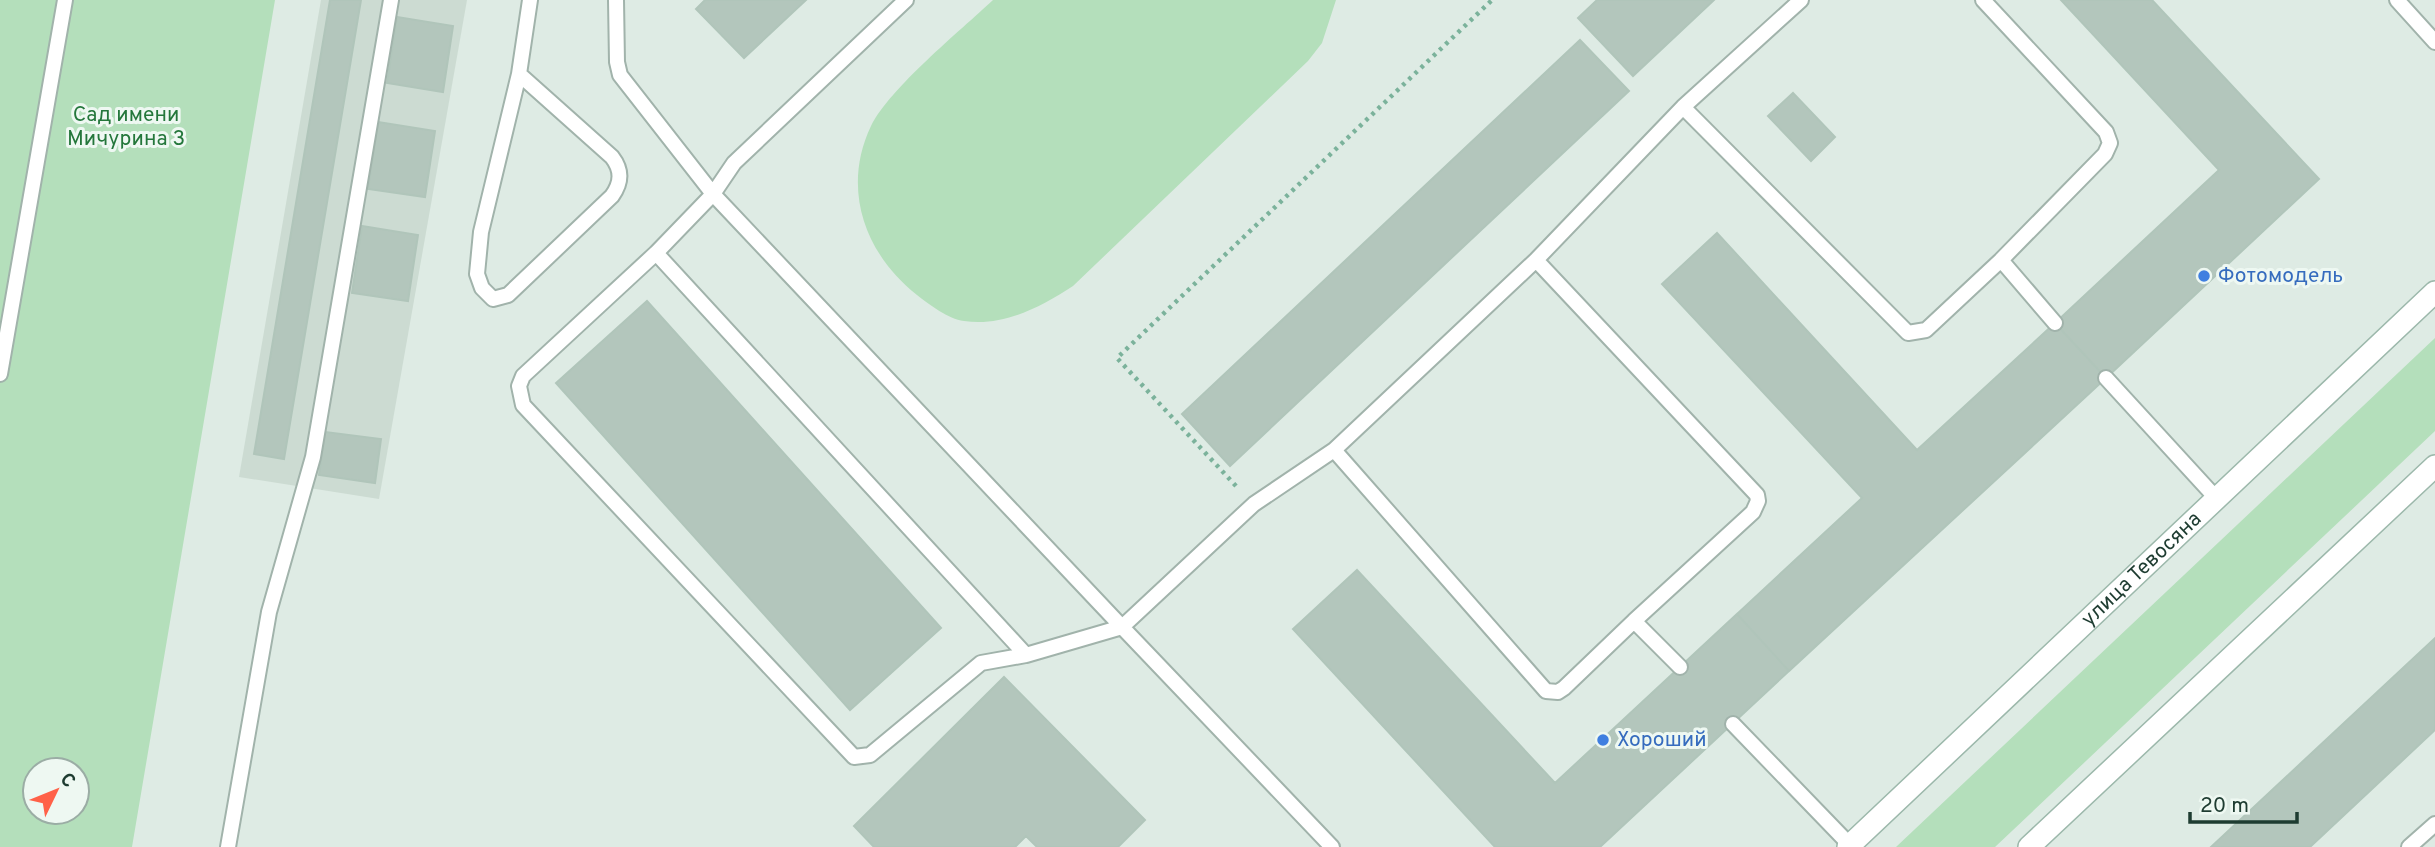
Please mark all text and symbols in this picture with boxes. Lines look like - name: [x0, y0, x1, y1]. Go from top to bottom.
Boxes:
- park label: Сад имени Мичурина 3: [67, 102, 185, 153]
- place label: Фотомодель: [2218, 263, 2343, 290]
- marker: Фотомодель: [2196, 268, 2212, 284]
- street label: улица Тевосяна: [2076, 506, 2207, 633]
- place label: Хороший: [1617, 727, 1707, 754]
- marker: Хороший: [1595, 732, 1611, 748]
- north arrow: [21, 756, 91, 826]
- text: С: [54, 768, 80, 793]
- scale bar: [2190, 780, 2297, 824]
- text: 20 m: [2200, 793, 2249, 820]

